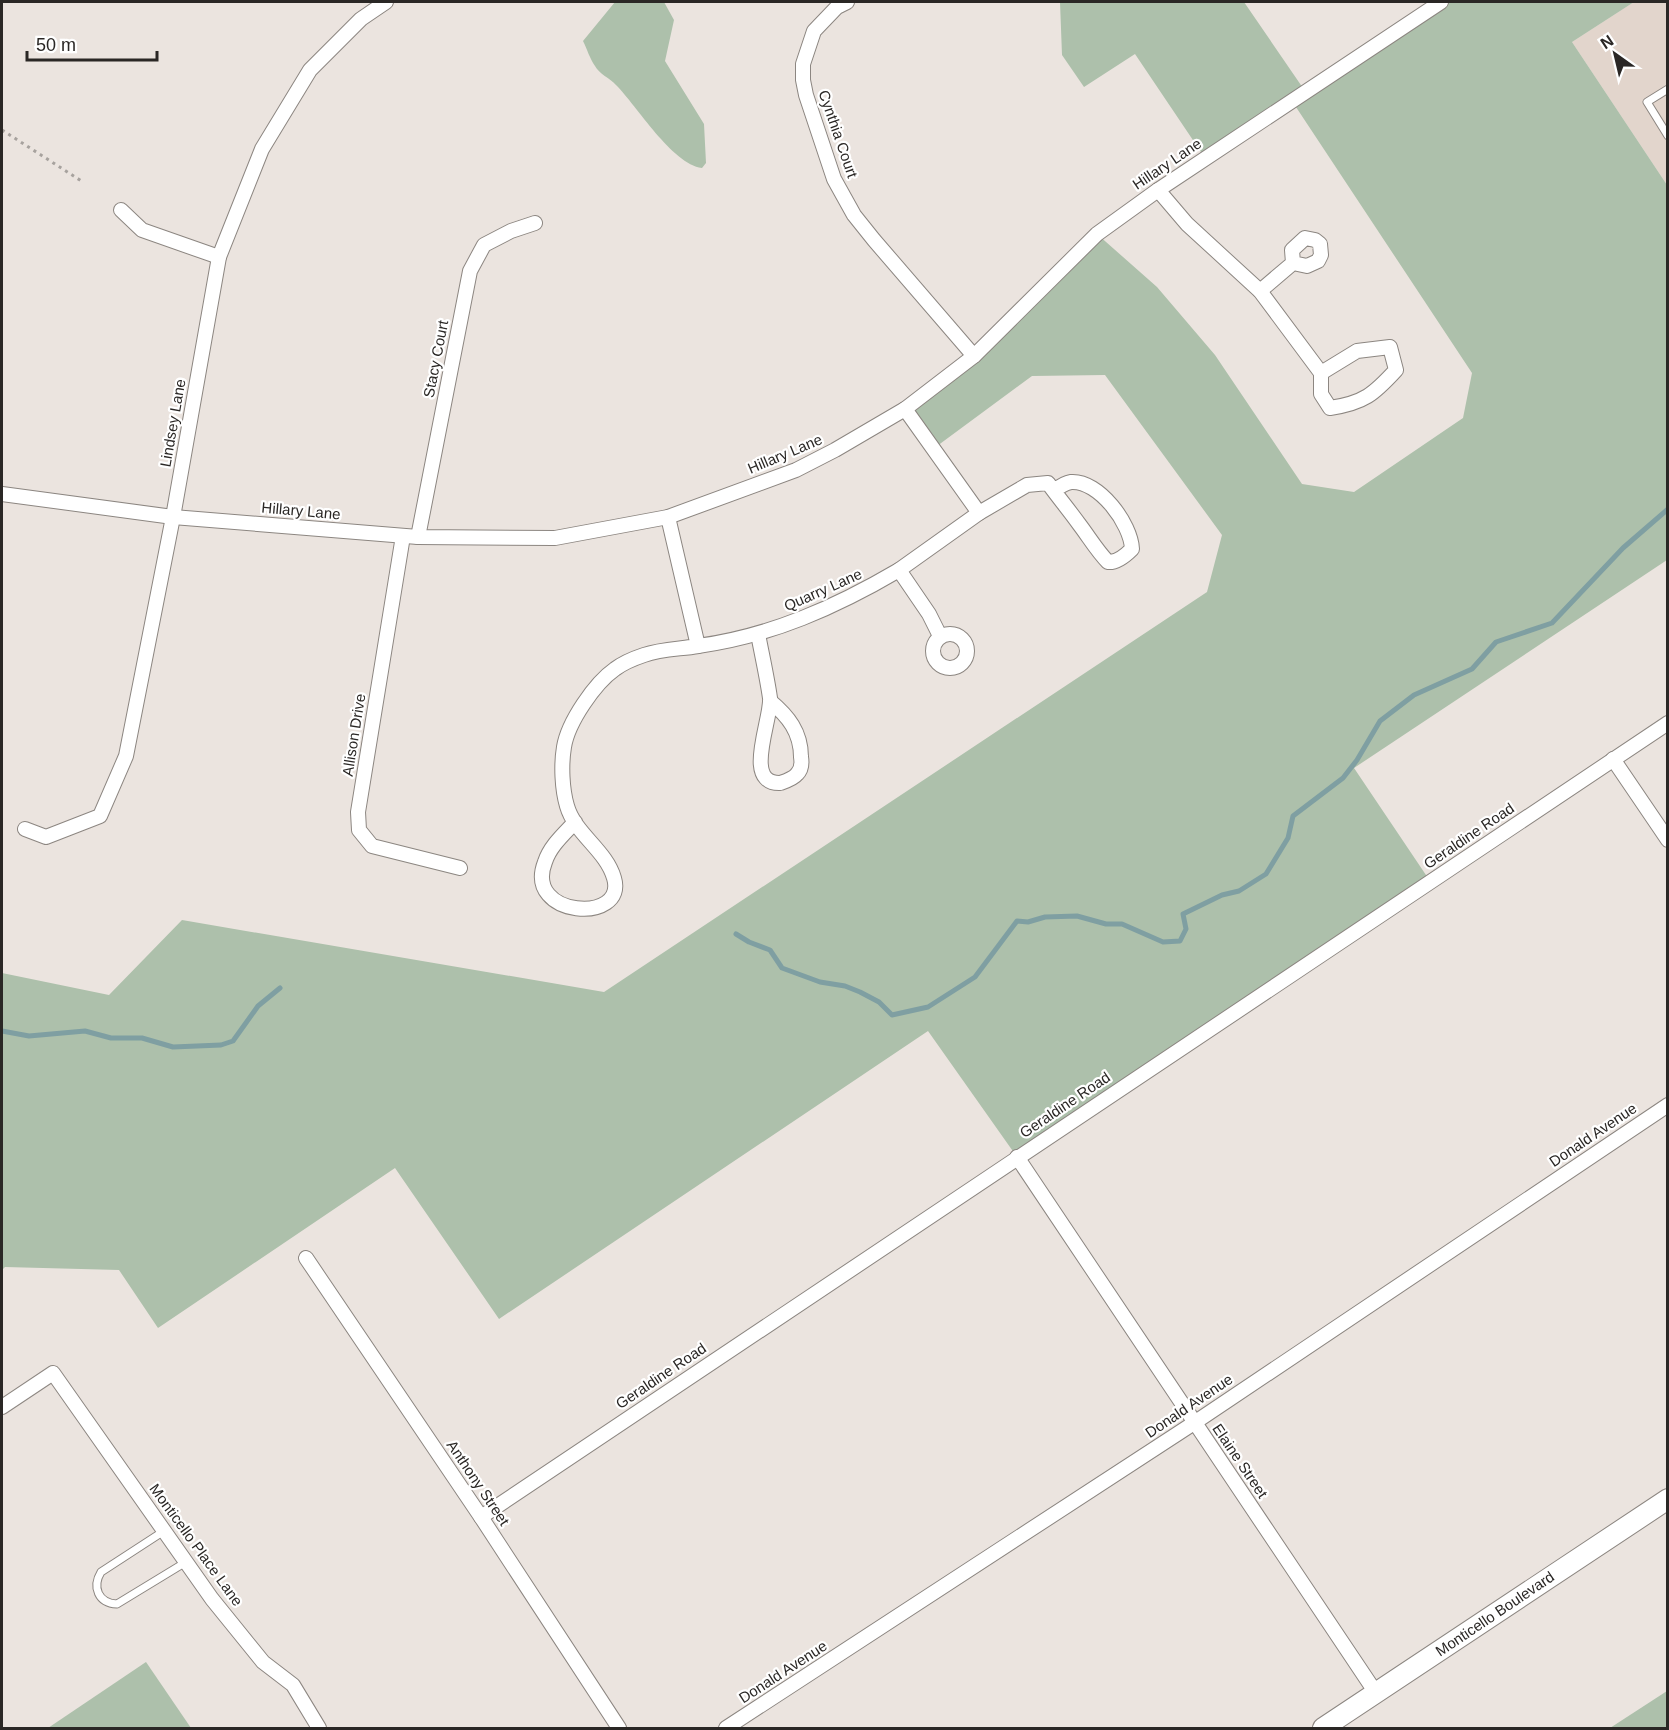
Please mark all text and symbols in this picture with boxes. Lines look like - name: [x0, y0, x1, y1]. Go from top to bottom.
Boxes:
- scale bar: [27, 24, 158, 62]
- north arrow: [1585, 24, 1645, 84]
- text: N: [1597, 32, 1616, 52]
- text: 50 m: [36, 35, 76, 55]
- street label: Cynthia Court: [816, 88, 862, 181]
- street label: Hillary Lane: [1129, 134, 1204, 193]
- street label: Stacy Court: [420, 318, 451, 399]
- street label: Lindsey Lane: [156, 377, 189, 468]
- street label: Hillary Lane: [745, 430, 825, 477]
- street label: Hillary Lane: [261, 499, 341, 522]
- street label: Quarry Lane: [781, 565, 864, 614]
- street label: Allison Drive: [339, 692, 368, 777]
- street label: Geraldine Road: [1420, 799, 1517, 872]
- street label: Geraldine Road: [1016, 1068, 1113, 1141]
- street label: Donald Avenue: [1546, 1099, 1640, 1170]
- street label: Geraldine Road: [612, 1339, 709, 1412]
- street label: Donald Avenue: [1142, 1370, 1236, 1441]
- street label: Elaine Street: [1209, 1420, 1272, 1502]
- street label: Anthony Street: [444, 1437, 514, 1529]
- street label: Monticello Place Lane: [146, 1480, 246, 1609]
- street label: Monticello Boulevard: [1432, 1568, 1557, 1660]
- street label: Donald Avenue: [736, 1637, 830, 1706]

